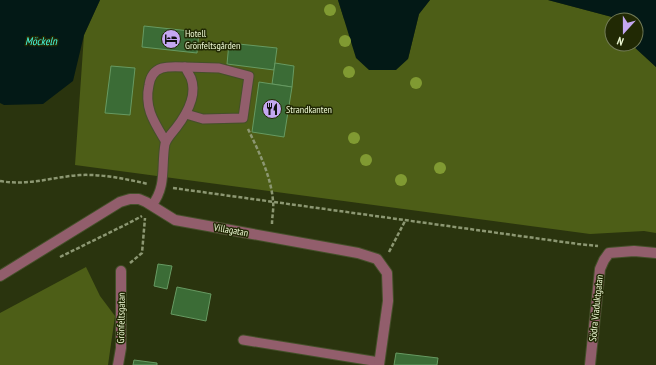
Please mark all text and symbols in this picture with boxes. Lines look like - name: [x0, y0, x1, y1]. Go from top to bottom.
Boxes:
- north arrow: [604, 12, 644, 52]
- place label: Hotell Grönfeltsgården: [185, 27, 240, 52]
- hotel icon: Hotell Grönfeltsgården: [160, 28, 182, 50]
- water label: Möckeln: [25, 34, 58, 48]
- text: N: [615, 34, 626, 49]
- restaurant icon: Strandkanten: [261, 98, 283, 120]
- place label: Strandkanten: [286, 103, 332, 116]
- street label: Villagatan: [212, 220, 249, 239]
- street label: Södra Viaduktgatan: [586, 274, 606, 342]
- street label: Grönfeltsgatan: [114, 292, 128, 344]

